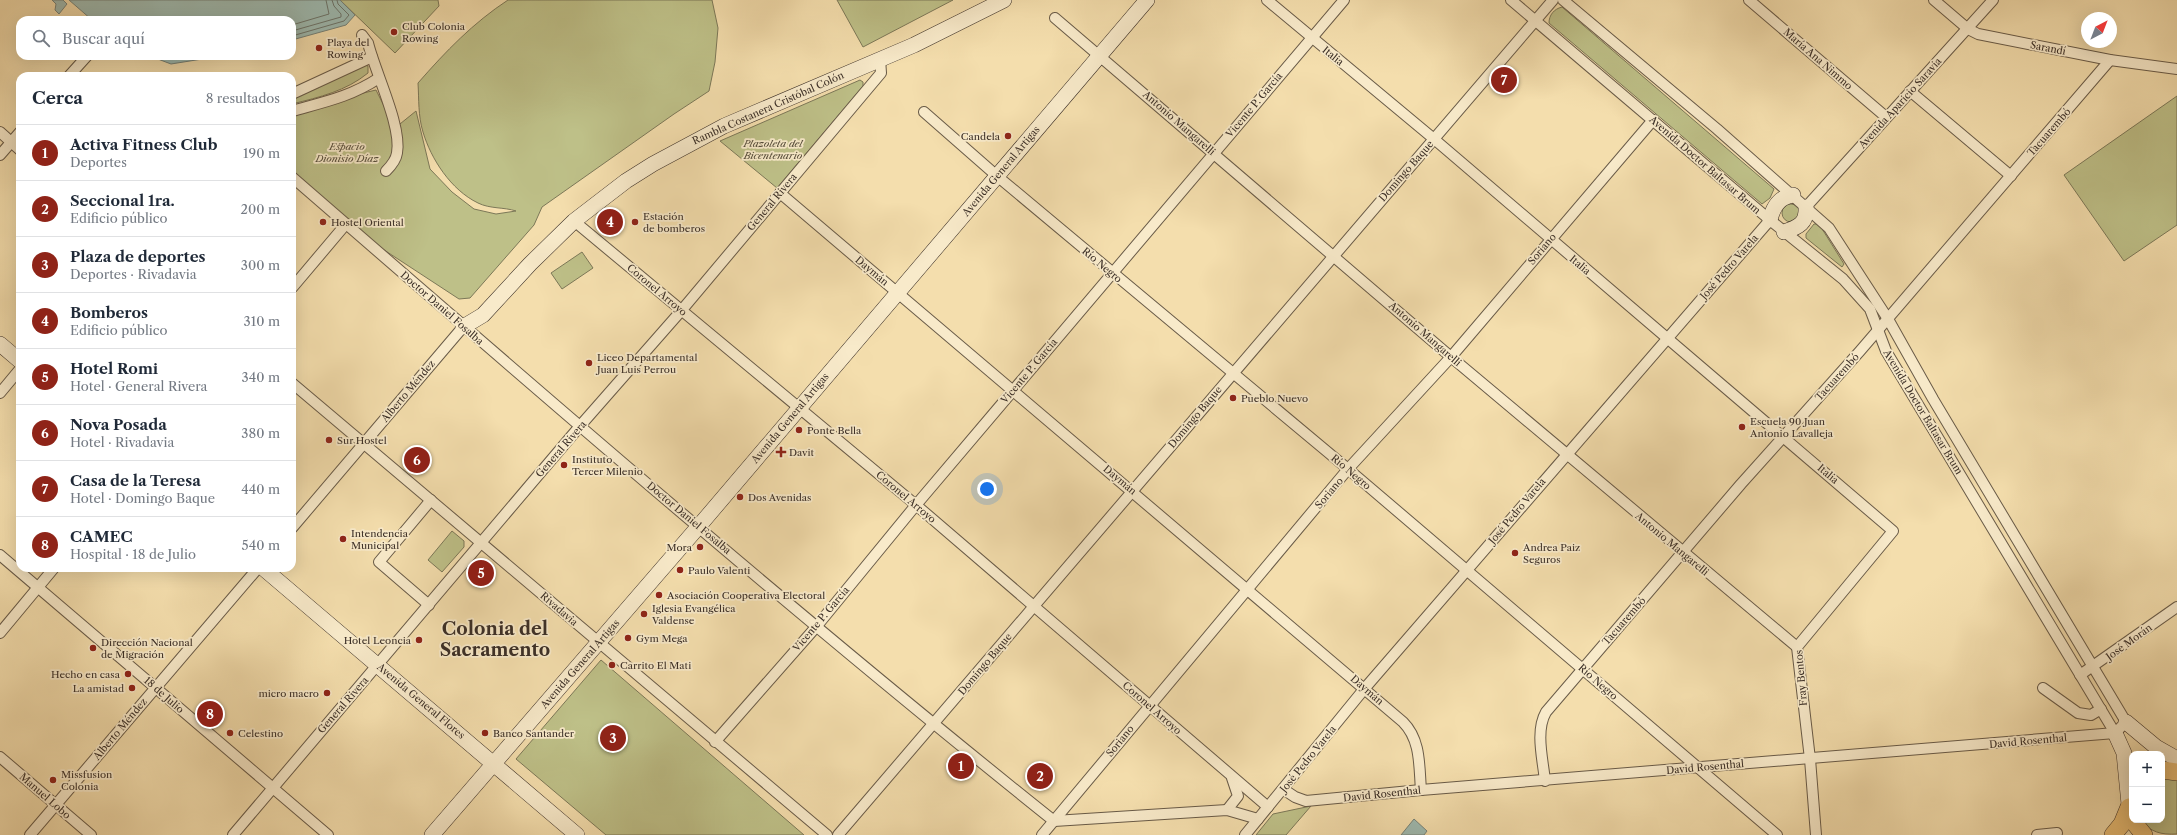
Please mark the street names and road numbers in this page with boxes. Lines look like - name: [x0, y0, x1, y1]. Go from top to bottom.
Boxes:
- street label: María Ana Nimmo: [1781, 25, 1855, 93]
- street label: Sarandí: [2029, 38, 2067, 58]
- street label: Italia: [1320, 43, 1347, 69]
- street label: Avenida Aparicio Saravia: [1855, 54, 1945, 152]
- street label: Rambla Costanera Cristóbal Colón: [690, 68, 846, 147]
- street label: Vicente P. García: [1222, 69, 1286, 141]
- street label: Antonio Mangarelli: [1139, 87, 1218, 158]
- street label: Tacuarembó: [2025, 105, 2073, 159]
- street label: Avenida Doctor Baltasar Brum: [1646, 112, 1764, 217]
- street label: Avenida General Artigas: [959, 123, 1043, 220]
- street label: Domingo Baque: [1376, 137, 1436, 204]
- street label: General Rivera: [744, 170, 800, 233]
- street label: Soriano: [1525, 231, 1559, 267]
- street label: José Pedro Varela: [1696, 231, 1761, 304]
- street label: Río Negro: [1079, 245, 1125, 285]
- street label: Italia: [1567, 252, 1594, 278]
- street label: Daymán: [853, 253, 892, 289]
- street label: Coronel Arroyo: [624, 261, 690, 319]
- street label: Doctor Daniel Fosalba: [398, 268, 487, 348]
- street label: Antonio Mangarelli: [1385, 298, 1464, 369]
- street label: Vicente P. García: [997, 335, 1061, 407]
- street label: Avenida Doctor Baltasar Brum: [1880, 346, 1966, 477]
- street label: Tacuarembó: [1812, 350, 1862, 404]
- street label: Alberto Méndez: [378, 357, 438, 425]
- street label: Avenida General Artigas: [748, 370, 832, 467]
- street label: Domingo Baque: [1165, 383, 1225, 451]
- street label: General Rivera: [533, 417, 590, 480]
- street label: Río Negro: [1328, 452, 1374, 492]
- street label: Italia: [1815, 461, 1842, 487]
- street label: Daymán: [1101, 462, 1140, 498]
- street label: Coronel Arroyo: [873, 468, 939, 526]
- street label: Soriano: [1312, 475, 1346, 511]
- street label: José Pedro Varela: [1484, 475, 1549, 548]
- street label: Doctor Daniel Fosalba: [644, 479, 734, 557]
- street label: Antonio Mangarelli: [1632, 509, 1711, 579]
- street label: Vicente P. García: [789, 583, 853, 655]
- street label: Rivadavia: [538, 589, 581, 629]
- street label: Tacuarembó: [1600, 594, 1648, 648]
- street label: Avenida General Artigas: [537, 617, 622, 712]
- street label: José Morán: [2102, 620, 2155, 664]
- street label: Domingo Baque: [955, 630, 1015, 698]
- street label: Fray Bentos: [1792, 649, 1810, 707]
- street label: Avenida General Flores: [374, 660, 468, 742]
- street label: Río Negro: [1576, 661, 1620, 703]
- street label: Daymán: [1348, 672, 1387, 708]
- street label: General Rivera: [315, 673, 372, 736]
- street label: 18 de Julio: [141, 674, 187, 716]
- street label: Coronel Arroyo: [1120, 679, 1184, 737]
- street label: Alberto Méndez: [90, 695, 150, 763]
- street label: José Pedro Varela: [1276, 722, 1339, 797]
- street label: Soriano: [1103, 723, 1137, 759]
- street label: David Rosenthal: [1989, 731, 2067, 751]
- street label: David Rosenthal: [1666, 757, 1744, 777]
- street label: Manuel Lobo: [17, 770, 73, 822]
- street label: David Rosenthal: [1343, 783, 1421, 805]

